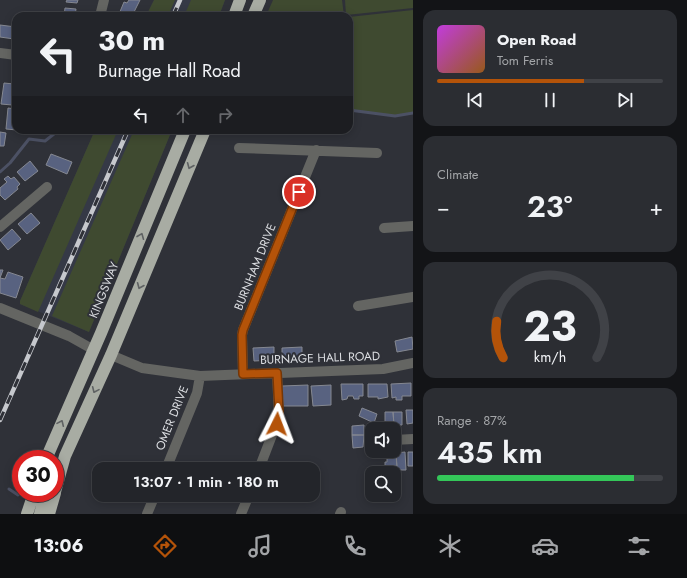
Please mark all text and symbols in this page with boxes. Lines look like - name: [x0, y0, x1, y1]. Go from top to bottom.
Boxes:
- text: 30 m: [98, 20, 165, 61]
- icon: left: [32, 28, 84, 80]
- text: Open Road: [497, 29, 576, 51]
- text: Tom Ferris: [497, 51, 553, 70]
- text: Burnage Hall Road: [98, 58, 241, 84]
- icon: previous: [464, 89, 486, 111]
- icon: pause: [539, 89, 561, 111]
- icon: next: [614, 89, 636, 111]
- icon: left: [130, 104, 152, 126]
- icon: ahead: [172, 104, 194, 126]
- icon: right: [214, 104, 236, 126]
- one-way arrow: [186, 162, 194, 169]
- text: Climate: [437, 165, 478, 184]
- pin: [282, 175, 316, 209]
- icon: arrive: [288, 181, 310, 203]
- text: 23°: [527, 185, 572, 228]
- text: −: [437, 191, 450, 223]
- text: +: [649, 191, 663, 223]
- street label: BURNHAM DRIVE: [229, 221, 281, 313]
- one-way arrow: [136, 233, 144, 240]
- street label: KINGSWAY: [85, 259, 124, 321]
- one-way arrow: [136, 282, 144, 289]
- text: 23: [523, 296, 577, 357]
- street label: BURNAGE HALL ROAD: [260, 347, 380, 369]
- text: km/h: [534, 347, 566, 367]
- street label: OMER DRIVE: [151, 383, 193, 453]
- one-way arrow: [92, 386, 100, 394]
- position arrow: [256, 403, 298, 445]
- text: Range · 87%: [437, 411, 507, 430]
- one-way arrow: [57, 420, 65, 427]
- map controls: [365, 422, 401, 502]
- button: sound: [365, 422, 401, 458]
- text: 435 km: [437, 431, 543, 474]
- speed limit sign: 30: [12, 450, 64, 502]
- button: search: [365, 466, 401, 502]
- text: 13:07 · 1 min · 180 m: [133, 471, 279, 493]
- icon: directions: [151, 532, 179, 560]
- icon: music: [246, 532, 274, 560]
- icon: phone: [341, 532, 369, 560]
- icon: climate: [436, 532, 464, 560]
- icon: car: [531, 532, 559, 560]
- icon: filters: [625, 532, 653, 560]
- text: 13:06: [33, 533, 84, 559]

